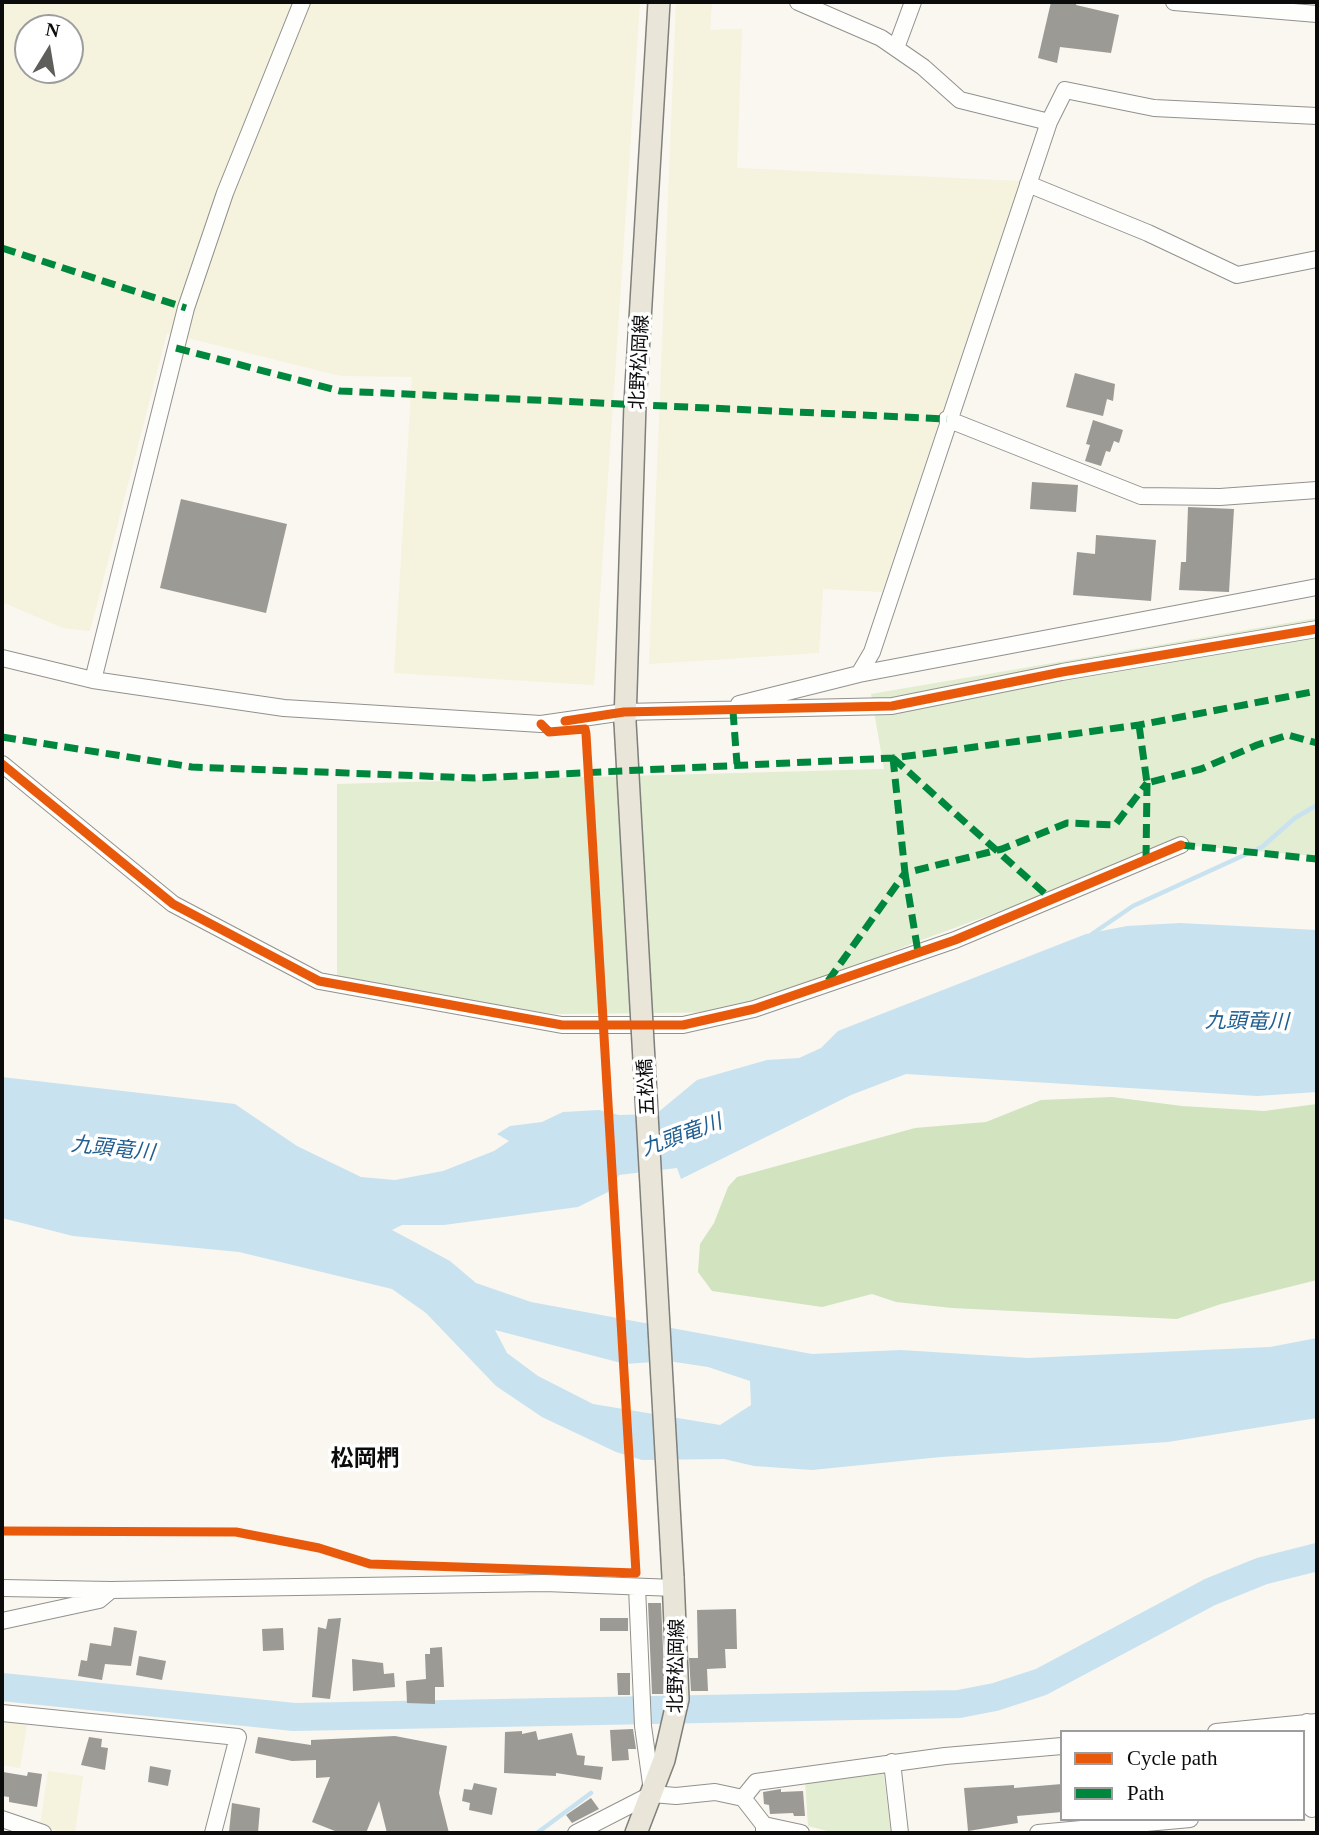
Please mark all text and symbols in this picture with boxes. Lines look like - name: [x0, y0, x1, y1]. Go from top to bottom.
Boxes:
- north arrow: [14, 14, 84, 84]
- text: N: [44, 18, 61, 41]
- street label: 北野松岡線: [624, 314, 652, 410]
- water label: 九頭竜川: [1205, 1007, 1289, 1033]
- street label: 五松橋: [632, 1058, 658, 1116]
- water label: 九頭竜川: [637, 1108, 725, 1160]
- water label: 九頭竜川: [70, 1130, 156, 1164]
- district label: 松岡椚: [331, 1443, 399, 1471]
- street label: 北野松岡線: [663, 1618, 687, 1714]
- legend: [1060, 1730, 1305, 1821]
- text: Cycle path: [1127, 1746, 1217, 1770]
- text: Path: [1127, 1781, 1164, 1805]

